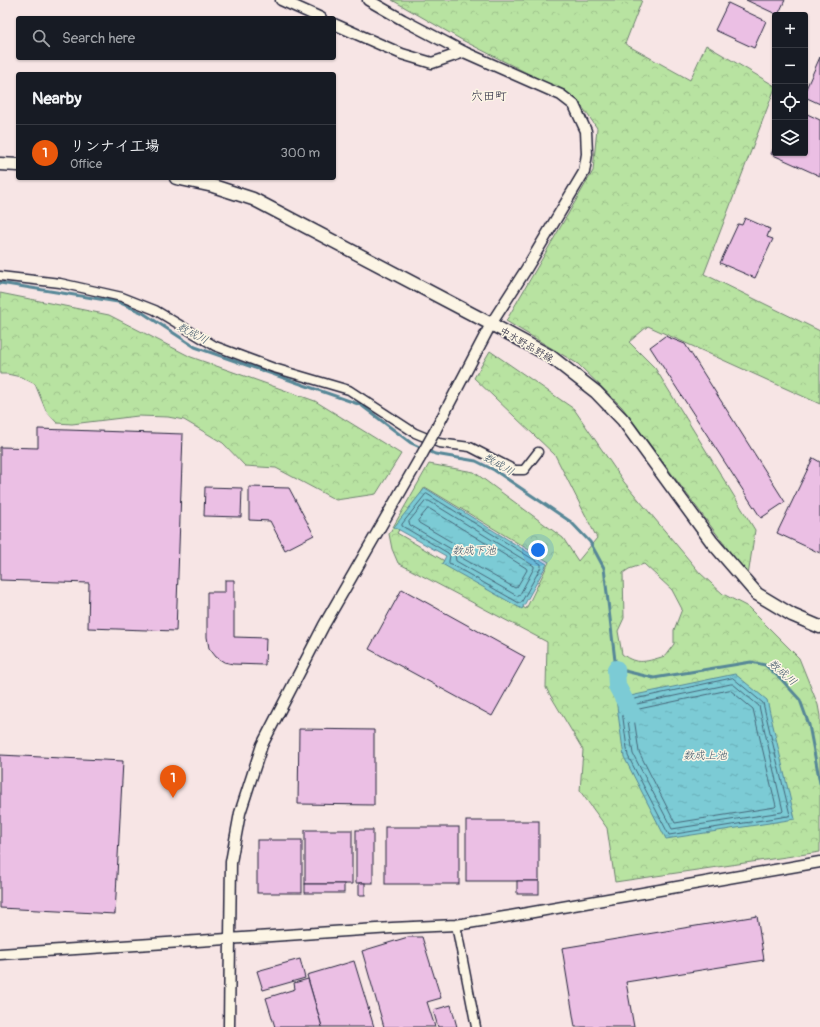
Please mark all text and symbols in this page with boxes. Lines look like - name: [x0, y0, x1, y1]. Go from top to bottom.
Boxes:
- map controls: [772, 12, 808, 156]
- button: +: [772, 12, 808, 48]
- search box: [16, 16, 336, 60]
- icon: search: [30, 27, 52, 49]
- text: Search here: [62, 29, 135, 48]
- button: −: [772, 48, 808, 84]
- button: locate: [772, 84, 808, 120]
- text: Nearby: [32, 88, 81, 109]
- district label: 穴田町: [471, 89, 507, 104]
- button: layers: [772, 120, 808, 156]
- text: リンナイ工場: [70, 137, 160, 156]
- text: 1: [42, 145, 48, 161]
- text: 300 m: [281, 145, 320, 161]
- text: Office: [70, 156, 102, 172]
- water label: 数成川: [175, 320, 210, 347]
- street label: 中水野品野線: [498, 325, 555, 365]
- water label: 数成川: [481, 450, 516, 478]
- your location: [528, 540, 548, 560]
- water label: 数成下池: [452, 544, 497, 557]
- water label: 数成川: [766, 657, 799, 688]
- water label: 数成上池: [683, 749, 728, 762]
- pin: 1: [160, 765, 186, 798]

